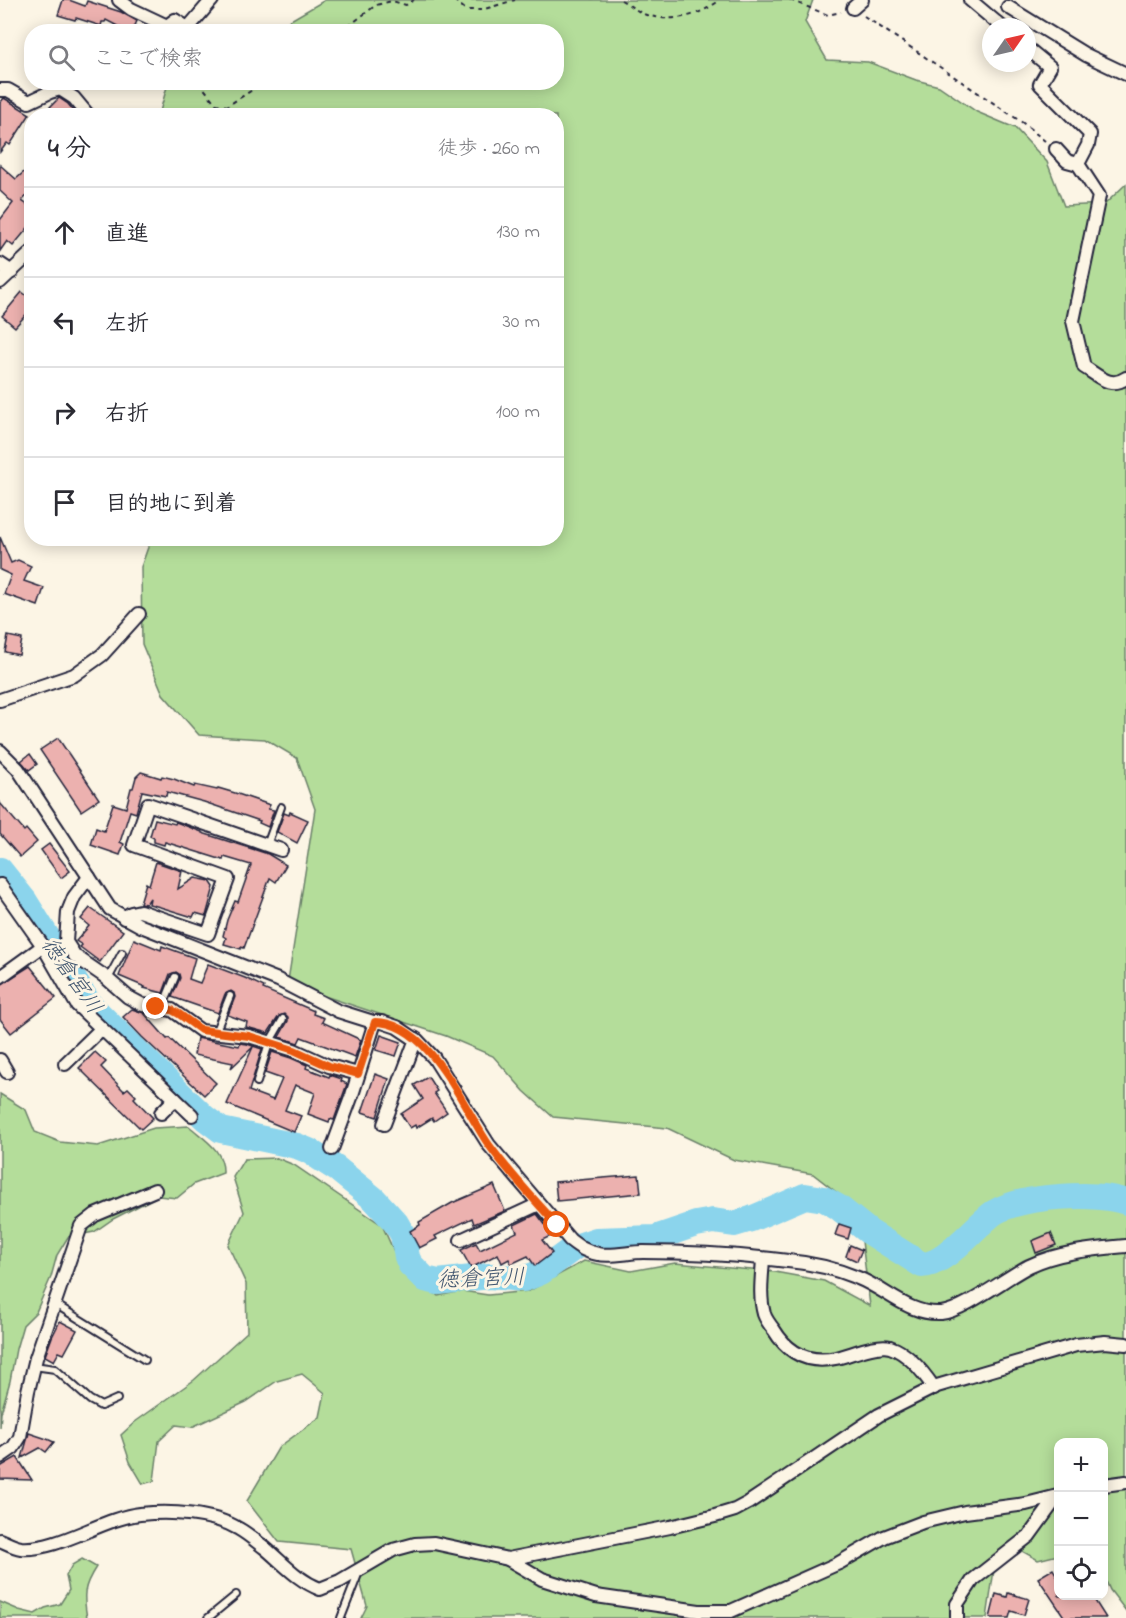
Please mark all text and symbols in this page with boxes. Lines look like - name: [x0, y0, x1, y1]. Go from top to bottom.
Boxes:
- north arrow: [982, 18, 1036, 72]
- search box: [24, 24, 564, 90]
- icon: search: [45, 41, 78, 74]
- text: ここで検索: [93, 44, 203, 76]
- text: 4 分: [48, 131, 91, 169]
- text: 徒歩 · 260 m: [438, 135, 540, 164]
- icon: ahead: [48, 216, 81, 249]
- text: 130 m: [496, 218, 540, 247]
- text: 直進: [105, 219, 149, 251]
- icon: left: [48, 306, 81, 339]
- text: 30 m: [503, 308, 540, 337]
- text: 左折: [105, 309, 149, 341]
- icon: right: [48, 396, 81, 429]
- text: 100 m: [496, 398, 540, 427]
- text: 右折: [105, 399, 149, 431]
- icon: arrive: [48, 486, 81, 519]
- text: 目的地に到着: [105, 489, 237, 521]
- water label: 徳倉宮川: [32, 931, 109, 1022]
- route end: [142, 993, 168, 1019]
- route start: [543, 1211, 569, 1237]
- water label: 徳倉宮川: [437, 1262, 526, 1298]
- map controls: [1054, 1438, 1108, 1600]
- button: +: [1054, 1438, 1108, 1492]
- button: −: [1054, 1492, 1108, 1546]
- button: locate: [1054, 1546, 1108, 1600]

